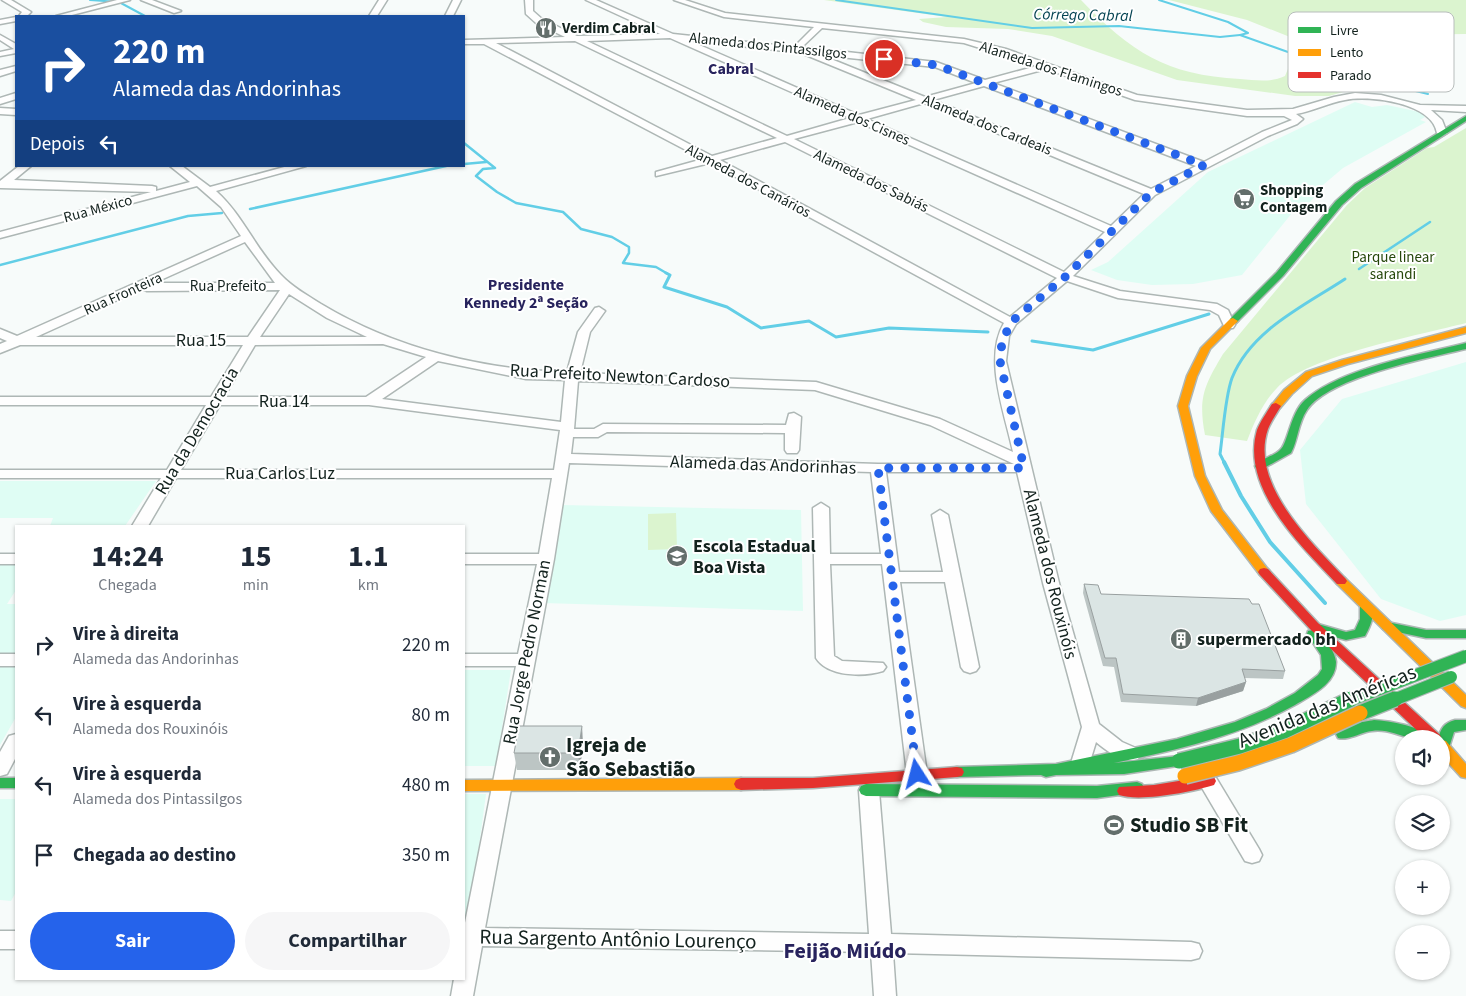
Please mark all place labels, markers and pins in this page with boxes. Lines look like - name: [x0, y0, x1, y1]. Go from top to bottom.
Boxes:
- restaurant icon: Verdim Cabral: [534, 16, 558, 40]
- place label: Verdim Cabral: [561, 18, 656, 39]
- pin: [863, 38, 905, 80]
- place label: Shopping Contagem: [1260, 180, 1327, 218]
- supermarket icon: Shopping Contagem: [1232, 187, 1256, 211]
- place label: Escola Estadual Boa Vista: [693, 534, 816, 580]
- school or university icon: Escola Estadual Boa Vista: [665, 544, 689, 568]
- building icon: supermercado bh: [1169, 627, 1193, 651]
- place label: supermercado bh: [1197, 627, 1336, 652]
- place label: Igreja de São Sebastião: [566, 730, 695, 784]
- church icon: Igreja de São Sebastião: [538, 745, 562, 769]
- place label: Studio SB Fit: [1130, 810, 1248, 840]
- sports icon: Studio SB Fit: [1102, 813, 1126, 837]

